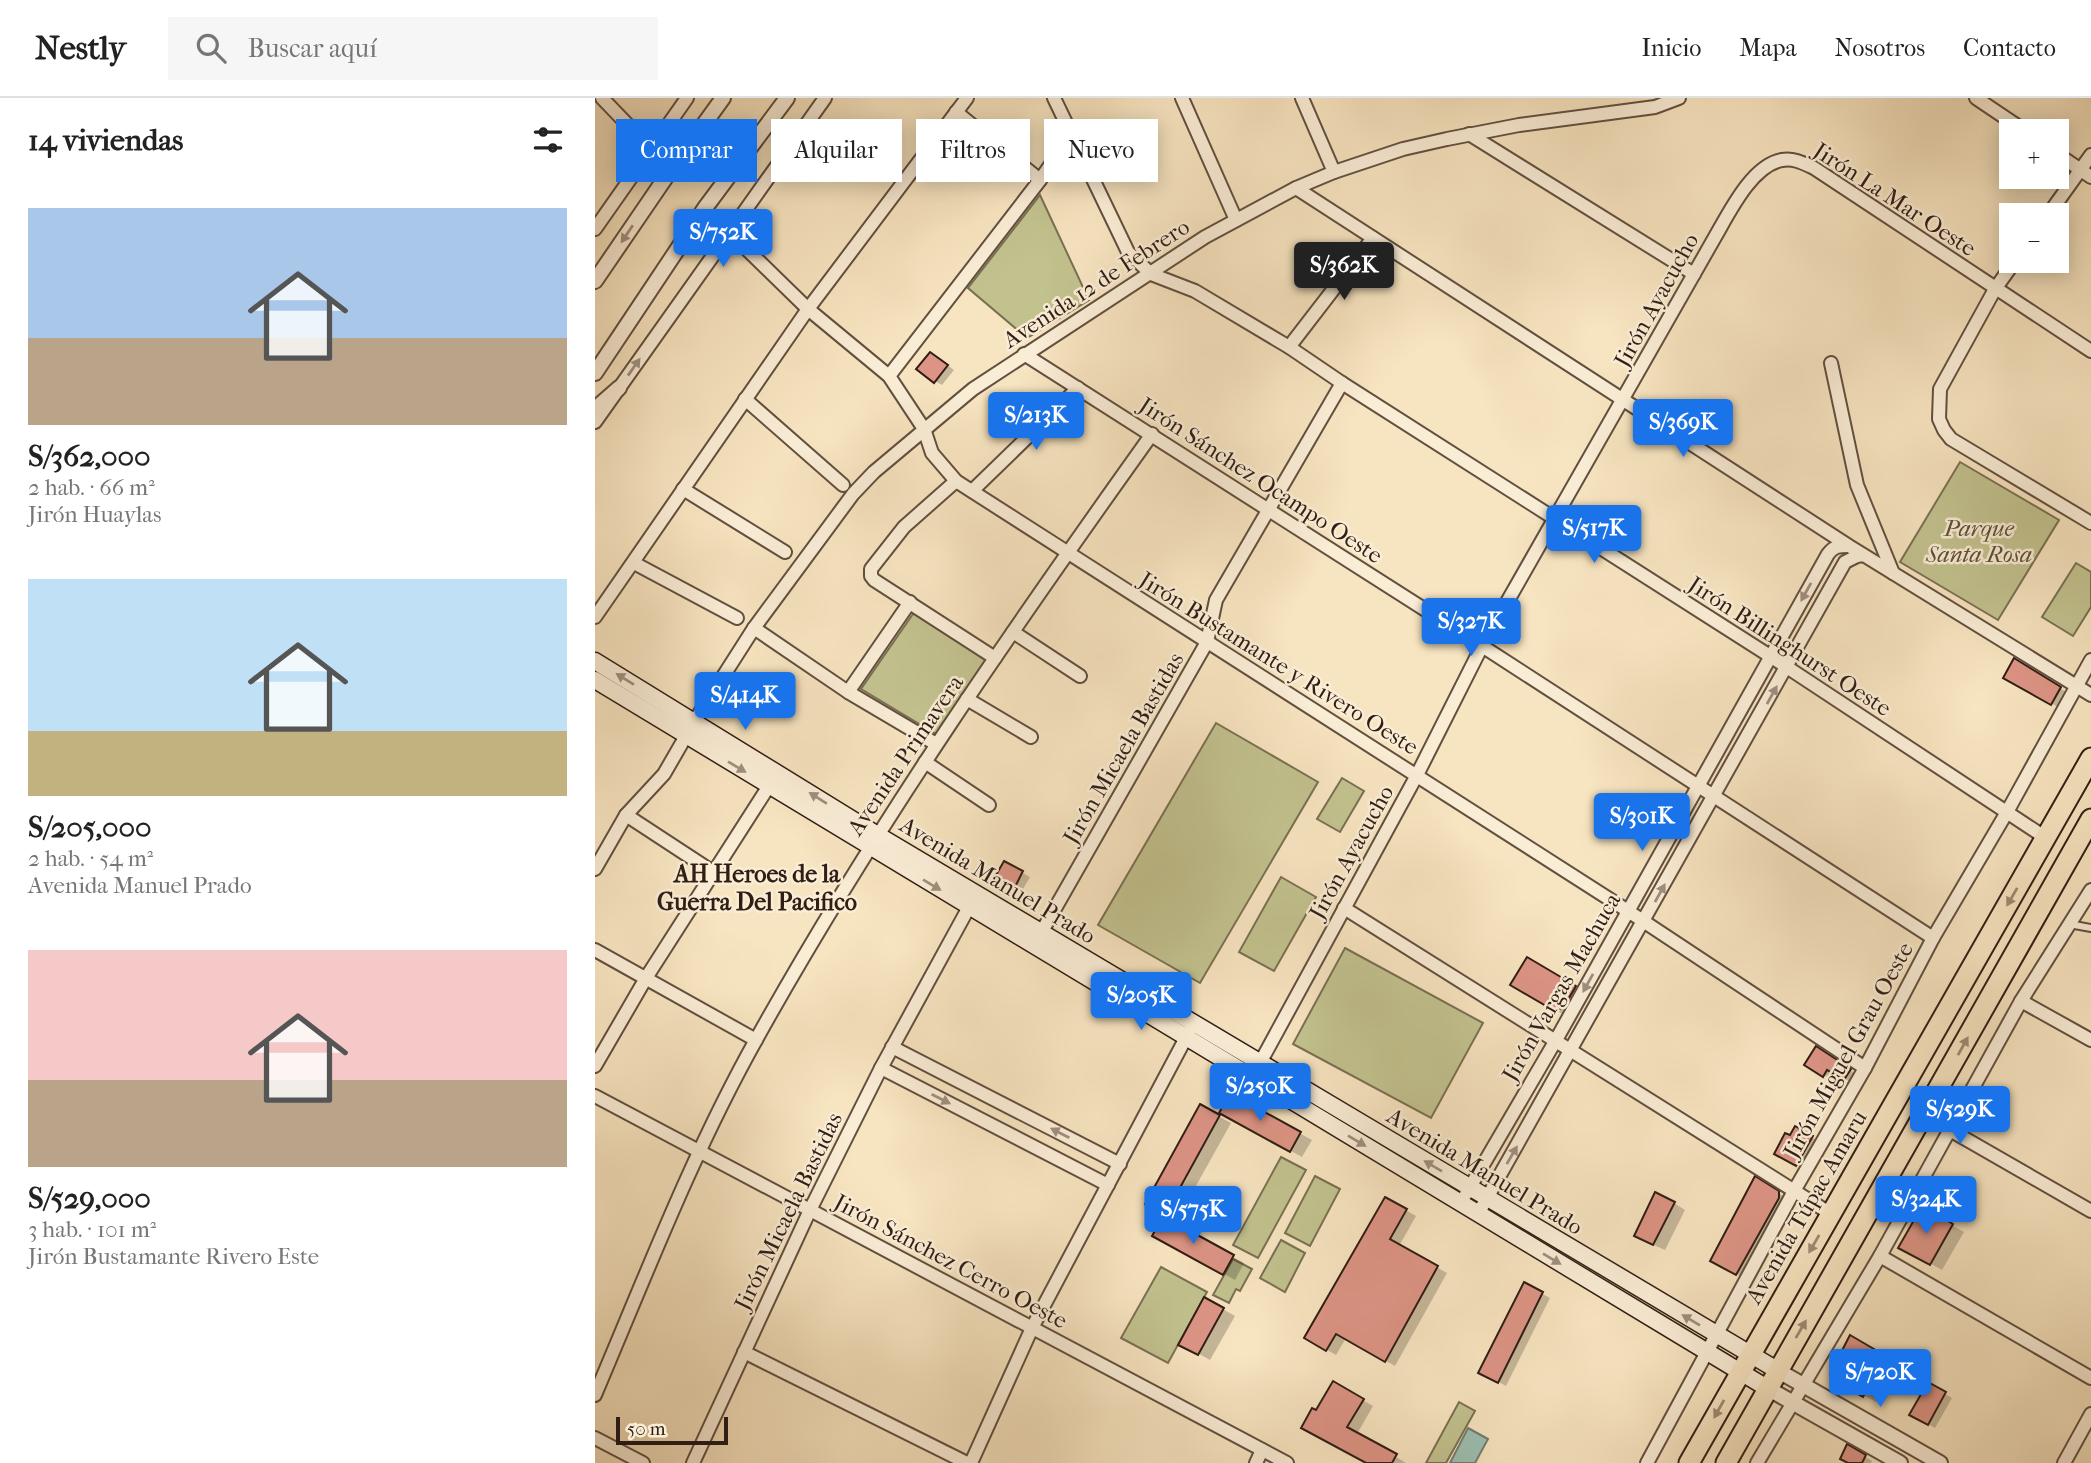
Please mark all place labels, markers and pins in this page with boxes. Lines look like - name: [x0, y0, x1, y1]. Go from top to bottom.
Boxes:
- pin: S/752K: [666, 209, 780, 269]
- pin: S/362K: [1287, 242, 1401, 302]
- pin: S/213K: [979, 392, 1093, 452]
- pin: S/369K: [1626, 400, 1740, 459]
- pin: S/517K: [1537, 505, 1651, 565]
- pin: S/327K: [1414, 598, 1528, 658]
- pin: S/414K: [688, 672, 802, 732]
- pin: S/301K: [1585, 794, 1699, 853]
- pin: S/205K: [1084, 972, 1198, 1032]
- pin: S/250K: [1203, 1063, 1317, 1123]
- pin: S/529K: [1903, 1086, 2017, 1146]
- pin: S/324K: [1869, 1176, 1983, 1236]
- pin: S/575K: [1136, 1186, 1250, 1246]
- pin: S/720K: [1823, 1350, 1937, 1409]

